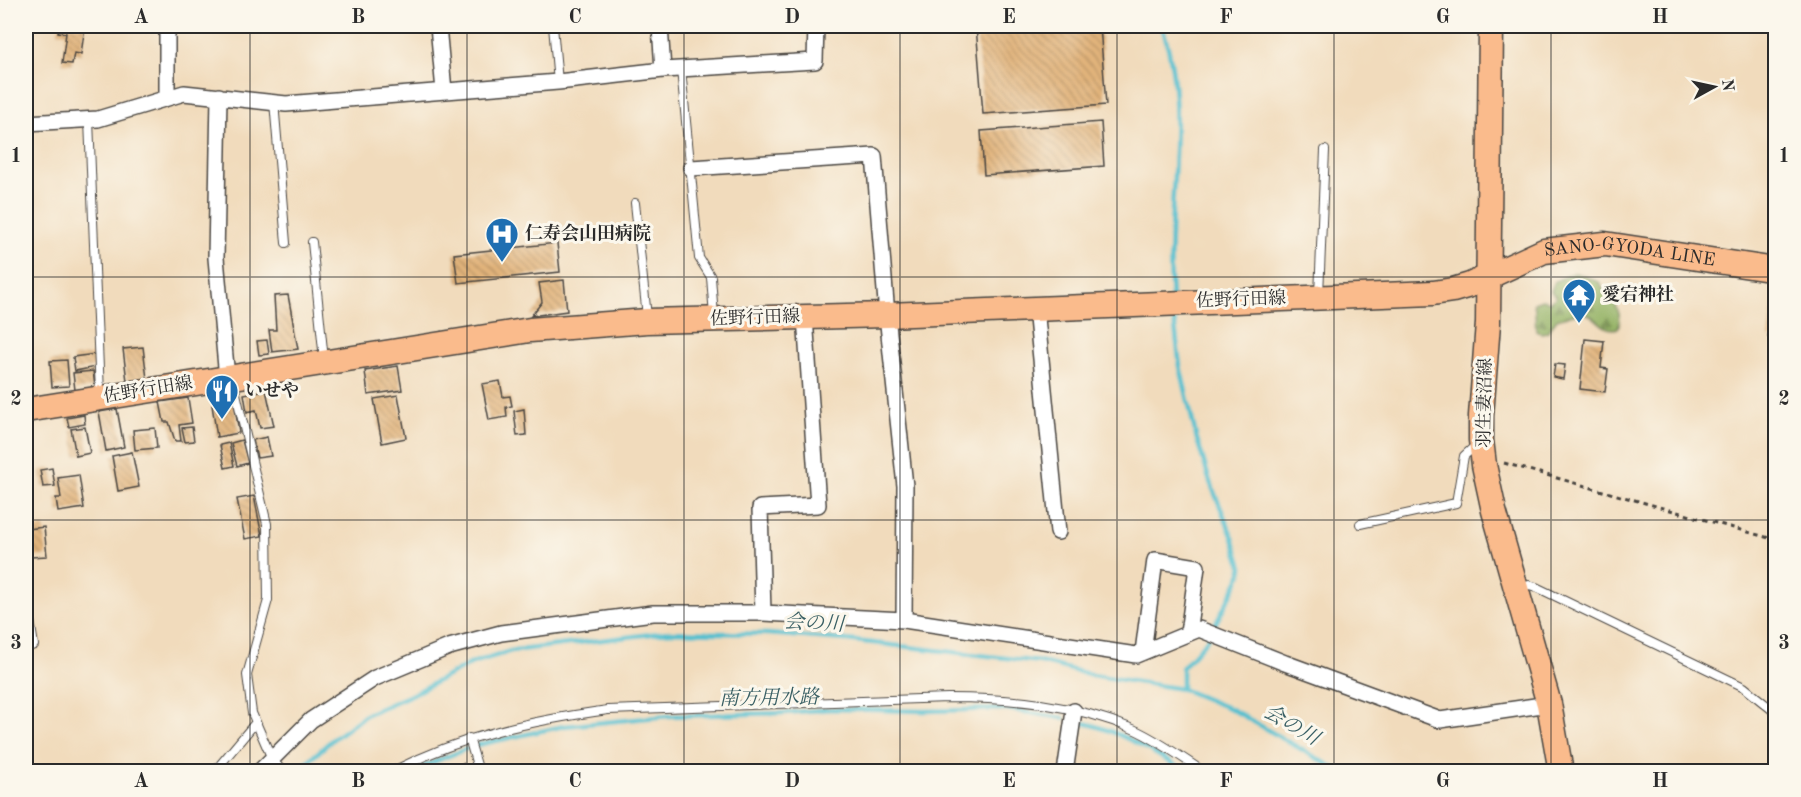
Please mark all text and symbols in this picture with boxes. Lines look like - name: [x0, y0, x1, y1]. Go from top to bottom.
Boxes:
- text: A: [133, 8, 149, 28]
- text: B: [351, 8, 365, 28]
- text: C: [568, 8, 582, 28]
- text: D: [784, 8, 800, 28]
- text: E: [1002, 8, 1016, 28]
- text: F: [1219, 8, 1233, 28]
- text: G: [1436, 8, 1450, 28]
- text: H: [1652, 8, 1668, 28]
- north arrow: [1684, 57, 1744, 117]
- text: N: [1718, 78, 1736, 93]
- text: 1: [10, 147, 22, 167]
- text: 1: [1778, 147, 1790, 167]
- hospital icon: 仁寿会山田病院: [484, 216, 520, 263]
- place label: 仁寿会山田病院: [525, 223, 651, 243]
- street label: SANO-GYODA LINE: [1543, 235, 1716, 270]
- temple icon: 愛宕神社: [1561, 277, 1597, 324]
- place label: 愛宕神社: [1602, 284, 1674, 304]
- street label: 佐野行田線: [1196, 287, 1286, 311]
- street label: 佐野行田線: [710, 305, 800, 329]
- street label: 羽生妻沼線: [1473, 358, 1495, 448]
- street label: 佐野行田線: [102, 372, 194, 406]
- restaurant icon: いせや: [204, 373, 240, 420]
- place label: いせや: [245, 381, 299, 400]
- text: 2: [10, 390, 22, 410]
- text: 2: [1778, 390, 1790, 410]
- water label: 会の川: [784, 610, 847, 636]
- text: 3: [10, 634, 22, 654]
- text: 3: [1778, 634, 1790, 654]
- water label: 南方用水路: [719, 686, 821, 710]
- water label: 会の川: [1260, 701, 1325, 751]
- text: A: [133, 772, 149, 792]
- text: B: [351, 772, 365, 792]
- text: C: [568, 772, 582, 792]
- text: D: [784, 772, 800, 792]
- text: E: [1002, 772, 1016, 792]
- text: F: [1219, 772, 1233, 792]
- text: G: [1436, 772, 1450, 792]
- text: H: [1652, 772, 1668, 792]

